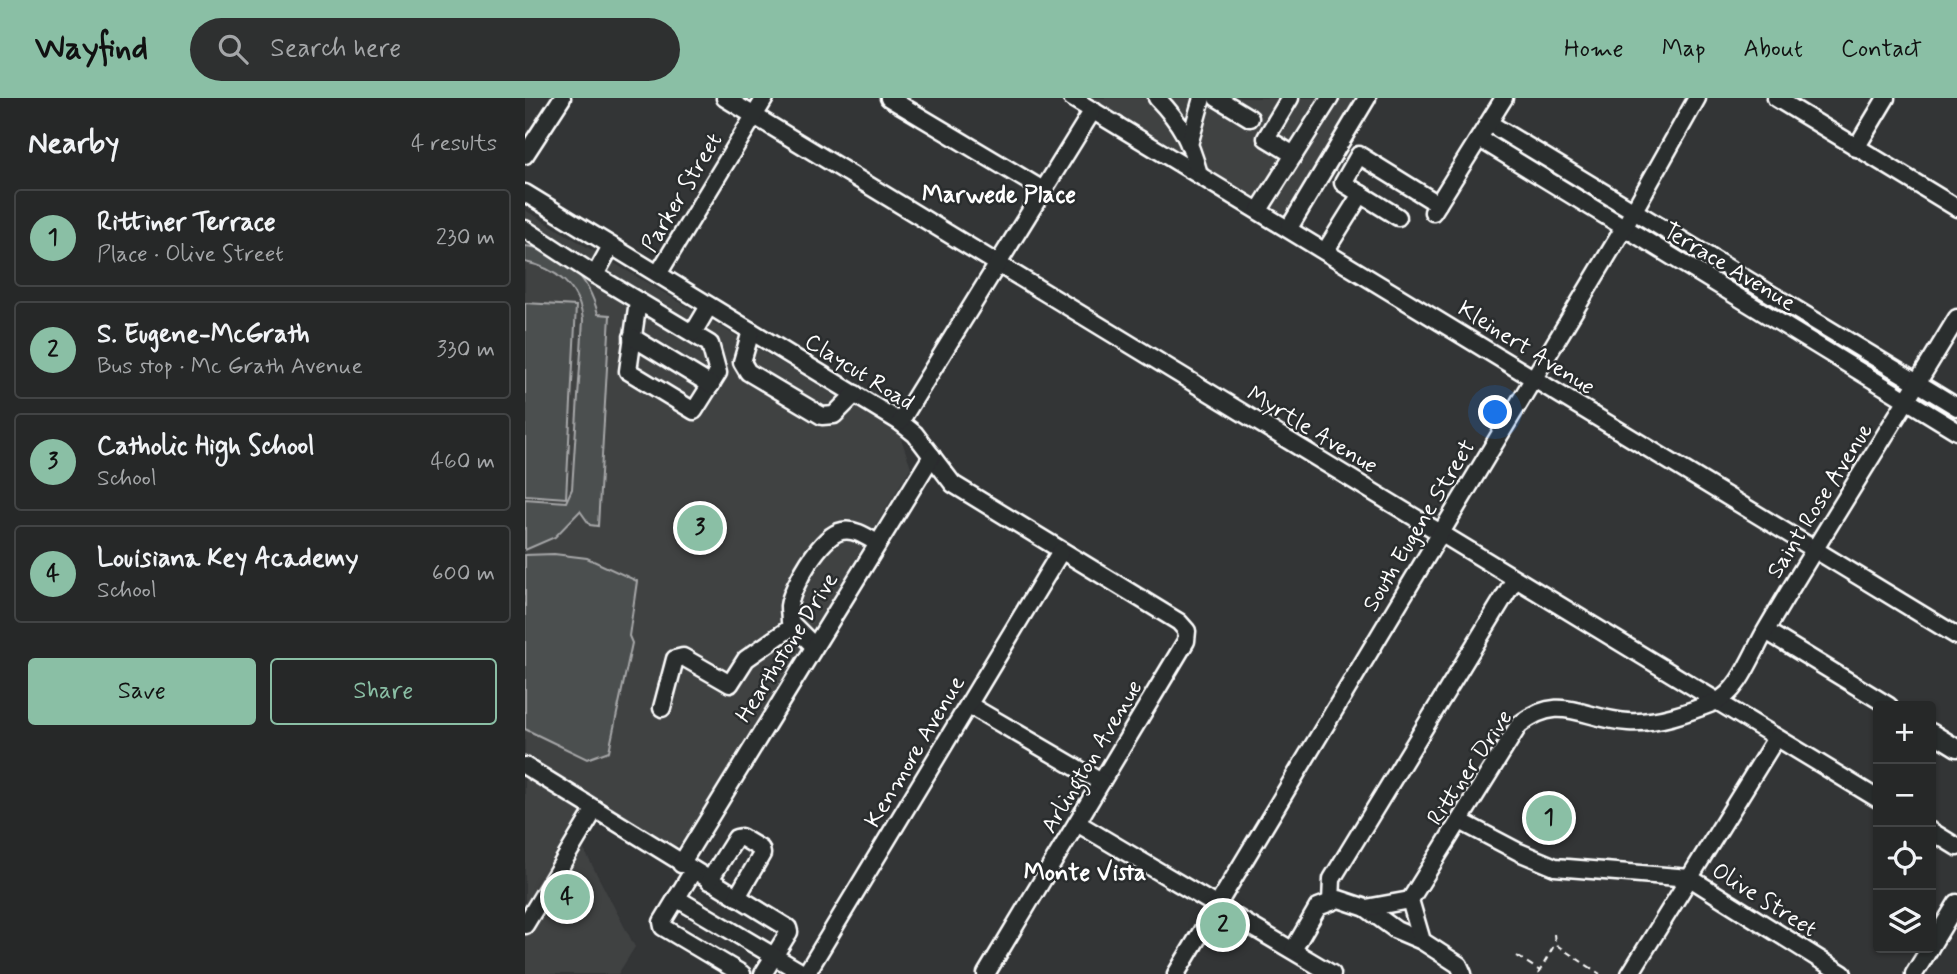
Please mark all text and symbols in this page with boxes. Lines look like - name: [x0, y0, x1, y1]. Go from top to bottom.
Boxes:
- search box: [190, 18, 680, 81]
- text: Wayfind: [35, 27, 148, 71]
- icon: search: [214, 30, 252, 68]
- text: Search here: [270, 32, 401, 66]
- text: Home: [1564, 34, 1624, 65]
- text: Map: [1662, 34, 1706, 65]
- text: About: [1744, 34, 1803, 65]
- text: Contact: [1841, 34, 1922, 65]
- text: Nearby: [28, 124, 119, 163]
- street label: Parker Street: [635, 128, 730, 258]
- text: 4 results: [411, 129, 497, 159]
- district label: Marwede Place: [922, 180, 1076, 211]
- text: Rittiner Terrace: [97, 206, 276, 240]
- street label: Terrace Avenue: [1657, 216, 1801, 319]
- text: 1: [48, 223, 58, 253]
- text: 230 m: [436, 223, 495, 253]
- text: Place · Olive Street: [97, 240, 284, 270]
- street label: Kleinert Avenue: [1452, 295, 1600, 403]
- text: S. Eugene-McGrath: [97, 318, 310, 352]
- street label: Claycut Road: [799, 327, 919, 418]
- text: 2: [47, 335, 59, 365]
- text: 330 m: [437, 335, 495, 365]
- text: Bus stop · Mc Grath Avenue: [97, 352, 363, 382]
- street label: Myrtle Avenue: [1241, 380, 1383, 482]
- your location: [1478, 395, 1512, 429]
- street label: Saint Rose Avenue: [1761, 417, 1881, 585]
- text: Catholic High School: [97, 430, 315, 464]
- street label: South Eugene Street: [1356, 434, 1483, 618]
- text: 3: [48, 447, 58, 477]
- text: 460 m: [431, 447, 495, 477]
- text: School: [97, 464, 157, 494]
- pin: 3: [677, 502, 723, 554]
- text: Louisiana Key Academy: [97, 542, 359, 576]
- text: 4: [46, 559, 60, 589]
- text: 600 m: [432, 559, 495, 589]
- street label: Hearthstone Drive: [729, 567, 846, 729]
- text: School: [97, 576, 157, 606]
- button: Save: [28, 658, 256, 725]
- button: Share: [270, 658, 497, 725]
- street label: Kenmore Avenue: [859, 671, 973, 834]
- street label: Arlington Avenue: [1035, 675, 1152, 840]
- map controls: [1873, 701, 1936, 953]
- button: +: [1873, 701, 1936, 764]
- street label: Rittner Drive: [1421, 704, 1520, 832]
- button: −: [1873, 764, 1936, 827]
- pin: 1: [1526, 792, 1572, 844]
- button: locate: [1873, 827, 1936, 890]
- street label: Olive Street: [1706, 857, 1822, 945]
- district label: Monte Vista: [1024, 858, 1146, 889]
- pin: 4: [544, 871, 590, 923]
- button: layers: [1873, 890, 1936, 953]
- pin: 2: [1200, 899, 1246, 951]

